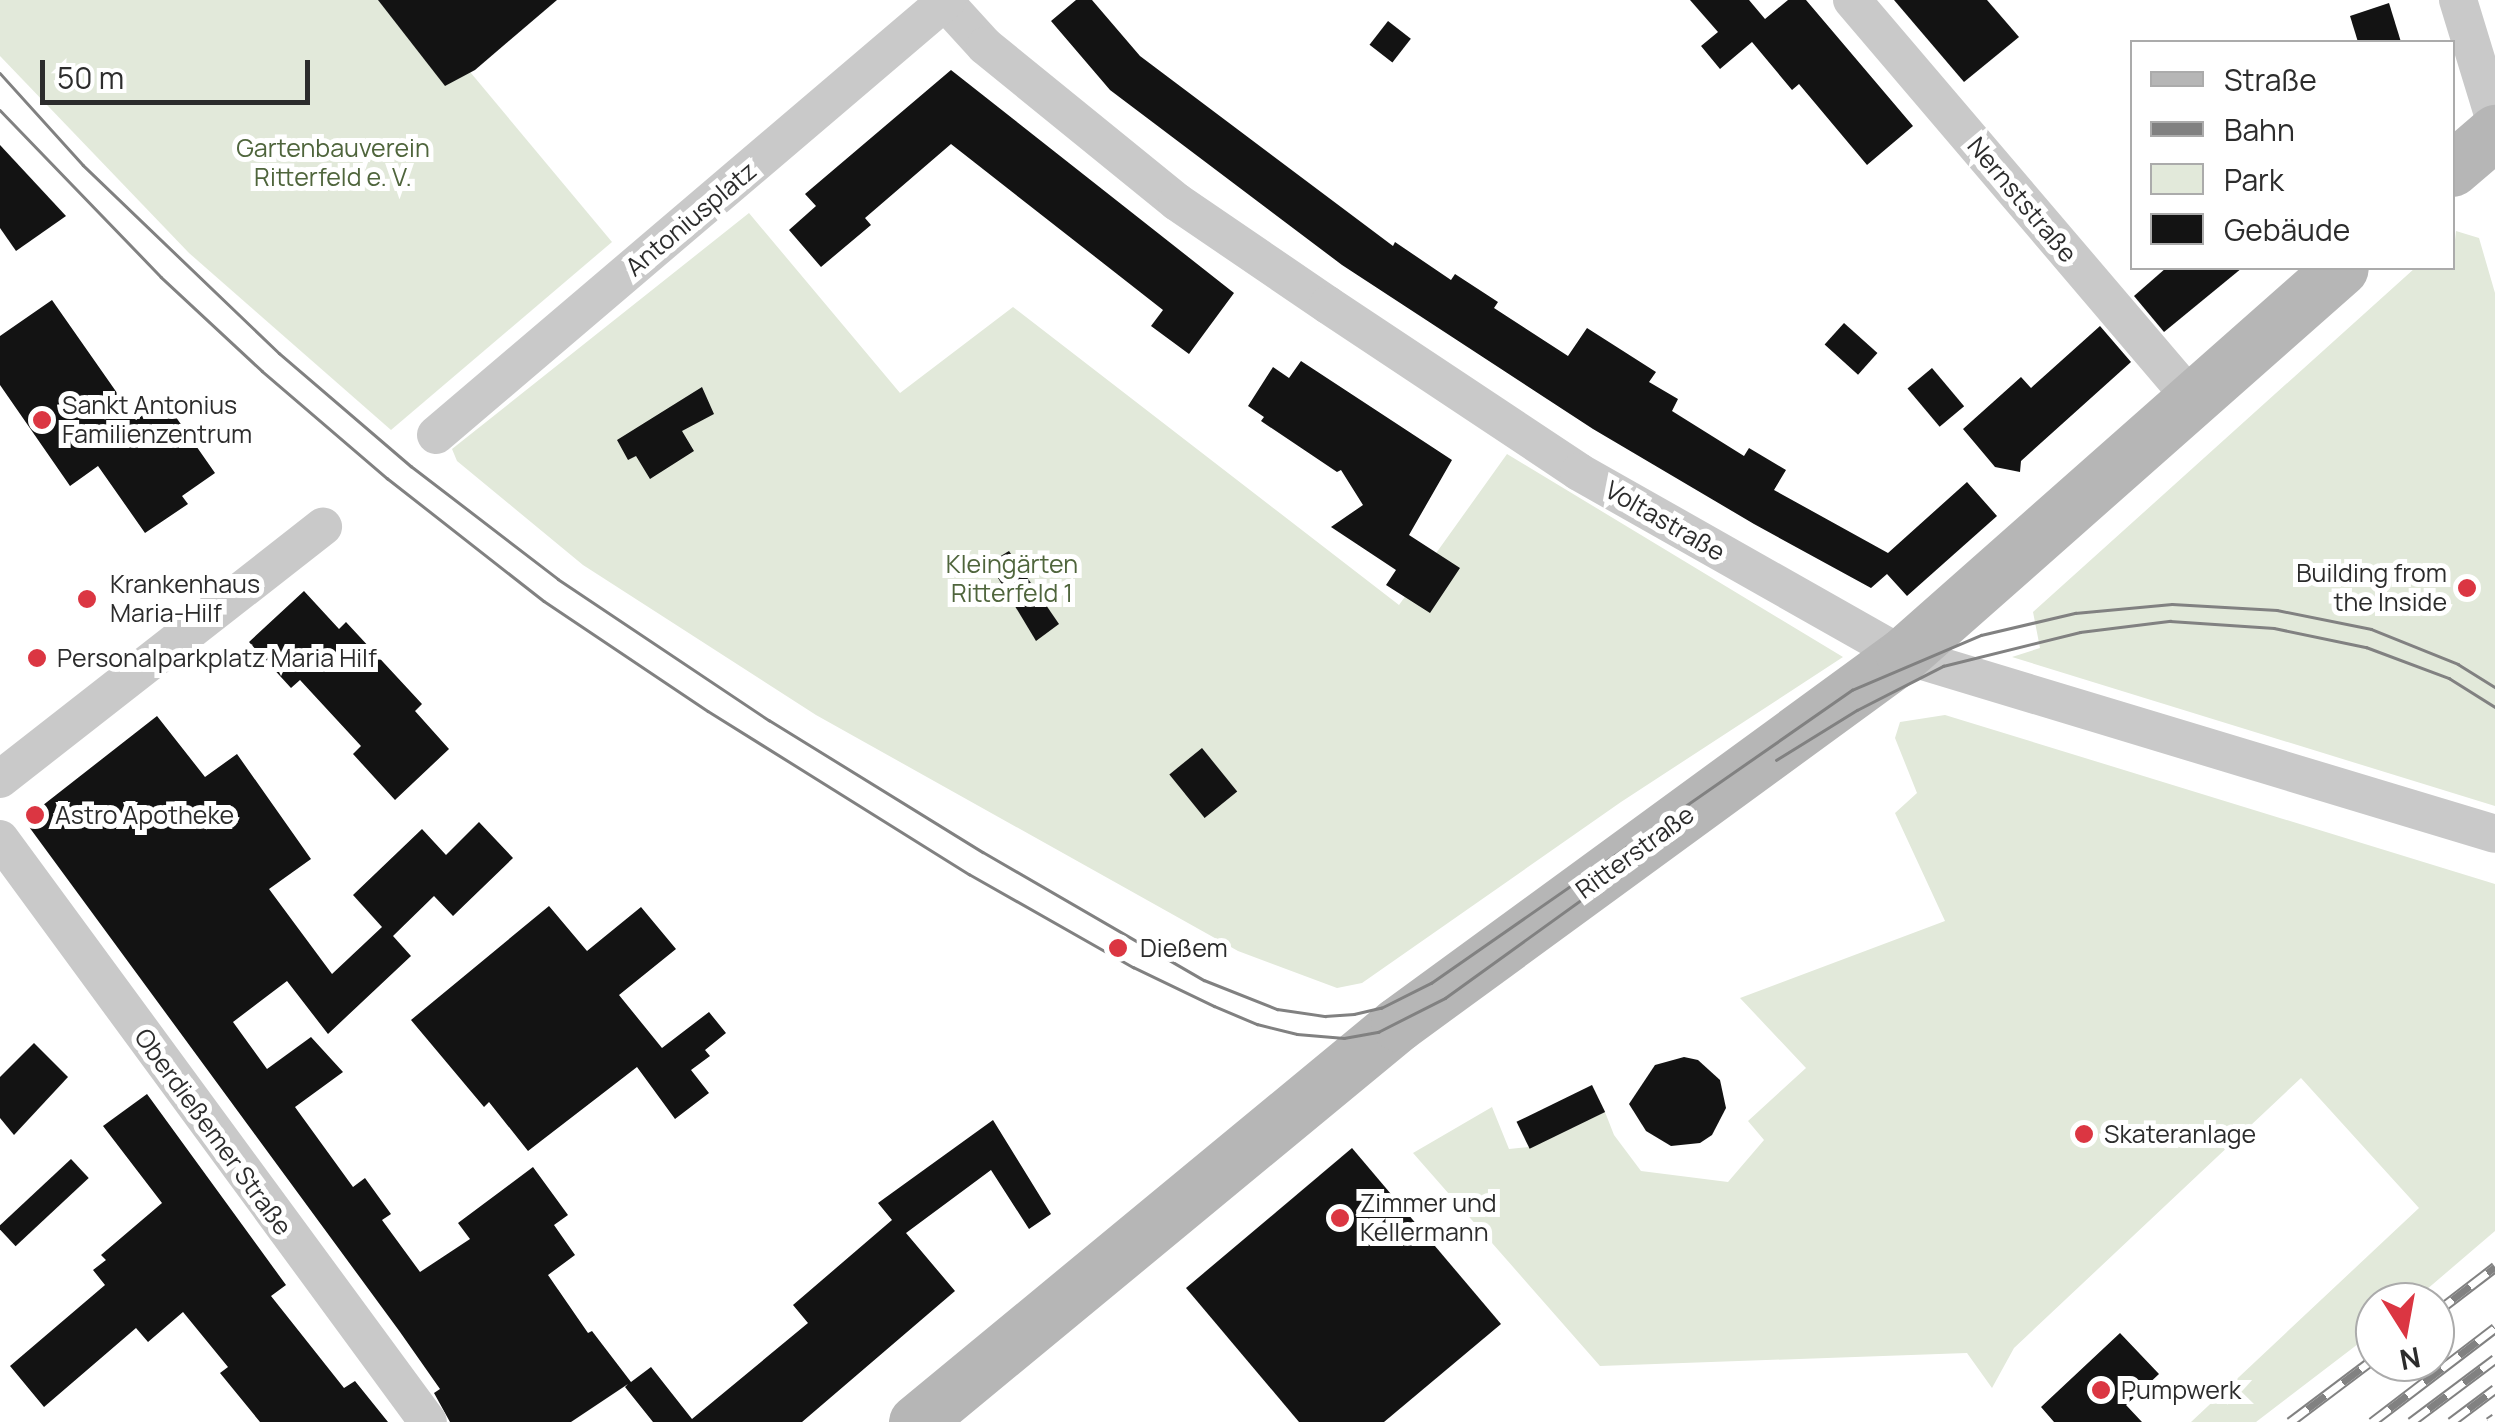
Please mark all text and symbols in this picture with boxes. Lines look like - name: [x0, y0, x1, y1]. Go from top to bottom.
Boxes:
- scale bar: [45, 40, 315, 102]
- legend: [2130, 40, 2455, 270]
- text: 50 m: [57, 57, 124, 98]
- text: Straße: [2224, 59, 2317, 100]
- text: Bahn: [2224, 109, 2295, 150]
- street label: Nernststraße: [1961, 131, 2083, 269]
- park label: Gartenbauverein Ritterfeld e. V.: [236, 134, 430, 193]
- street label: Antoniusplatz: [620, 156, 762, 282]
- text: Park: [2224, 159, 2284, 200]
- text: Gebäude: [2224, 209, 2350, 250]
- place label: Sankt Antonius Familienzentrum: [62, 391, 252, 450]
- marker: Sankt Antonius Familienzentrum: [31, 409, 53, 431]
- street label: Voltastraße: [1600, 475, 1730, 567]
- park label: Kleingärten Ritterfeld 1: [946, 550, 1078, 609]
- place label: Building from the Inside: [2296, 559, 2447, 618]
- place label: Krankenhaus Maria-Hilf: [110, 570, 260, 629]
- marker: Building from the Inside: [2456, 577, 2478, 599]
- marker: Krankenhaus Maria-Hilf: [74, 586, 100, 612]
- place label: Personalparkplatz Maria Hilf: [57, 643, 377, 673]
- marker: Personalparkplatz Maria Hilf: [26, 647, 48, 669]
- street label: Ritterstraße: [1570, 799, 1700, 905]
- place label: Astro Apotheke: [55, 800, 234, 830]
- marker: Astro Apotheke: [24, 804, 46, 826]
- place label: Dießem: [1140, 933, 1228, 963]
- marker: Dießem: [1105, 935, 1131, 961]
- street label: Oberdießemer Straße: [128, 1023, 298, 1241]
- place label: Skateranlage: [2104, 1119, 2256, 1149]
- marker: Skateranlage: [2073, 1123, 2095, 1145]
- place label: Zimmer und Kellermann: [1360, 1189, 1497, 1248]
- marker: Zimmer und Kellermann: [1329, 1207, 1351, 1229]
- north arrow: [2355, 1282, 2455, 1382]
- text: N: [2397, 1339, 2424, 1380]
- place label: Pumpwerk: [2121, 1375, 2241, 1405]
- marker: Pumpwerk: [2090, 1379, 2112, 1401]

